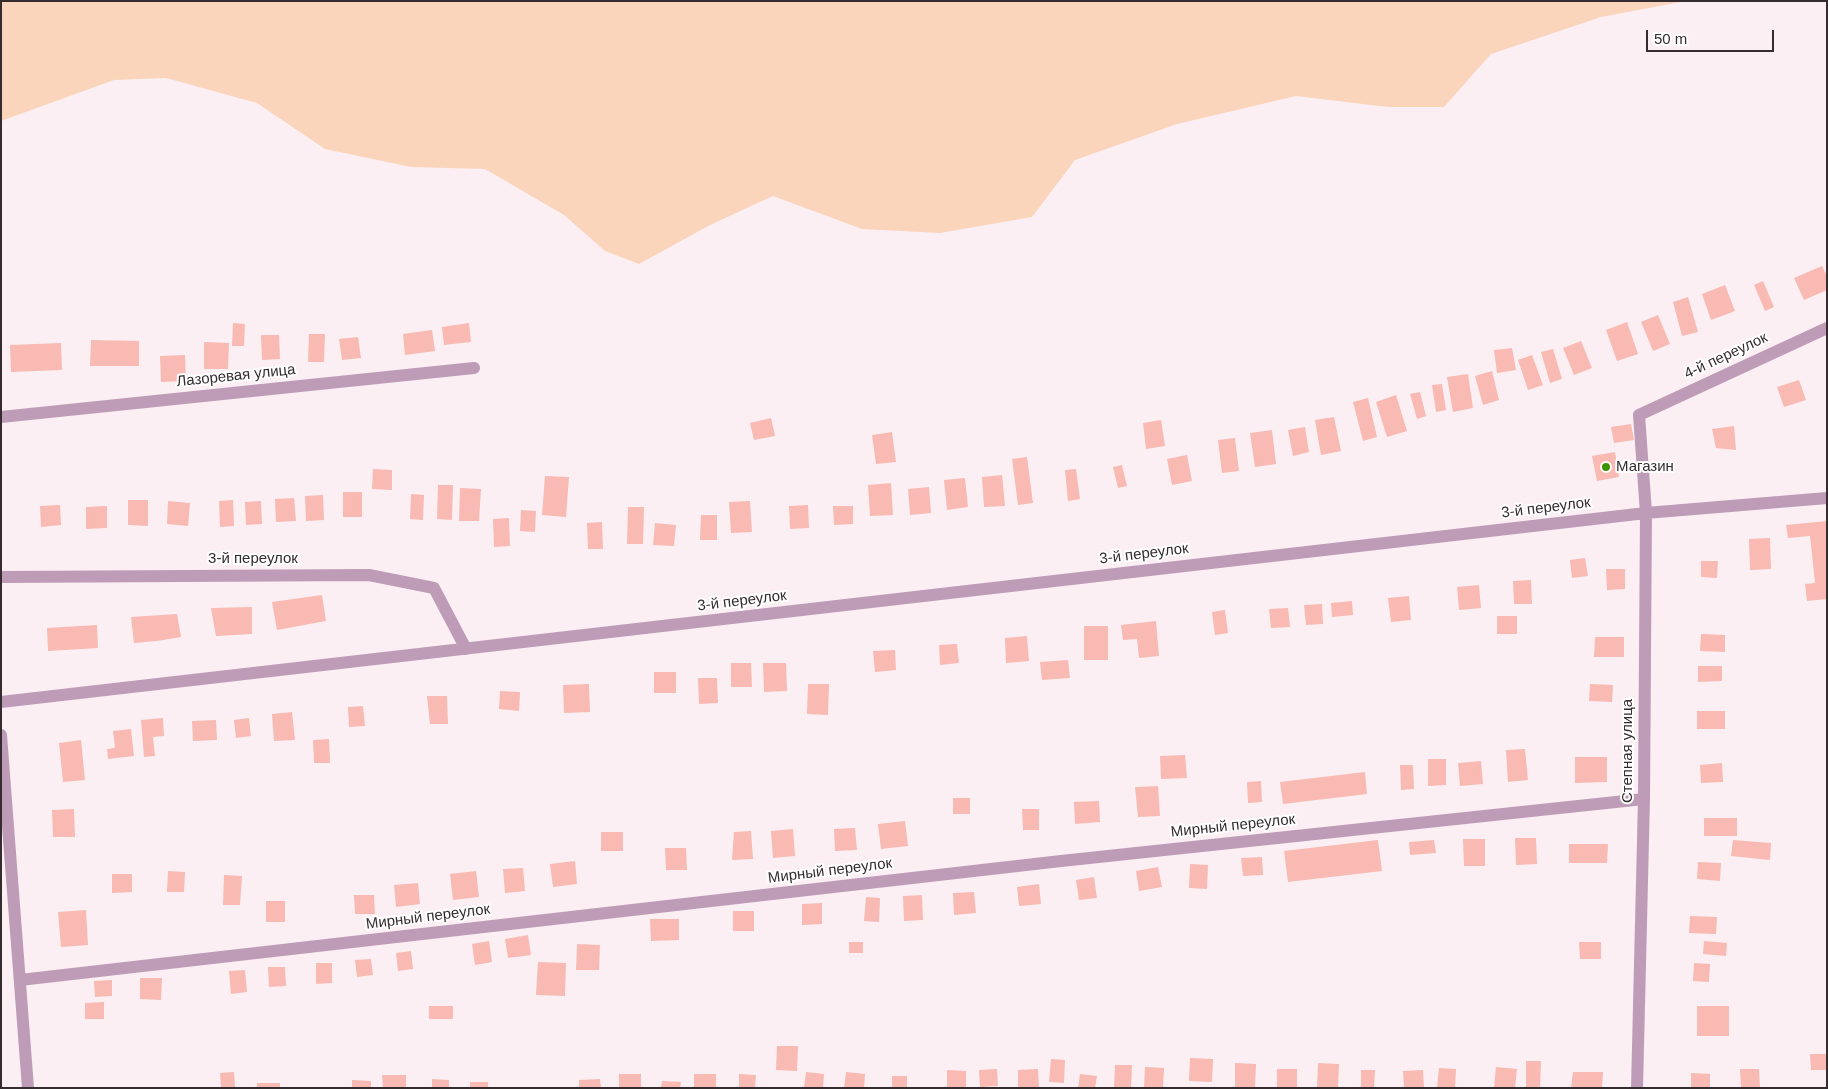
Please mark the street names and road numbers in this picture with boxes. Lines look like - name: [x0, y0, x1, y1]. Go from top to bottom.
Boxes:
- street label: 4-й переулок: [1681, 329, 1771, 383]
- street label: Лазоревая улица: [176, 361, 296, 391]
- street label: 3-й переулок: [1500, 494, 1592, 522]
- street label: 3-й переулок: [1098, 540, 1190, 568]
- street label: 3-й переулок: [208, 550, 298, 568]
- street label: 3-й переулок: [696, 587, 788, 615]
- street label: Степная улица: [1619, 699, 1637, 803]
- street label: Мирный переулок: [1170, 811, 1296, 841]
- street label: Мирный переулок: [767, 854, 893, 888]
- street label: Мирный переулок: [365, 900, 491, 934]

